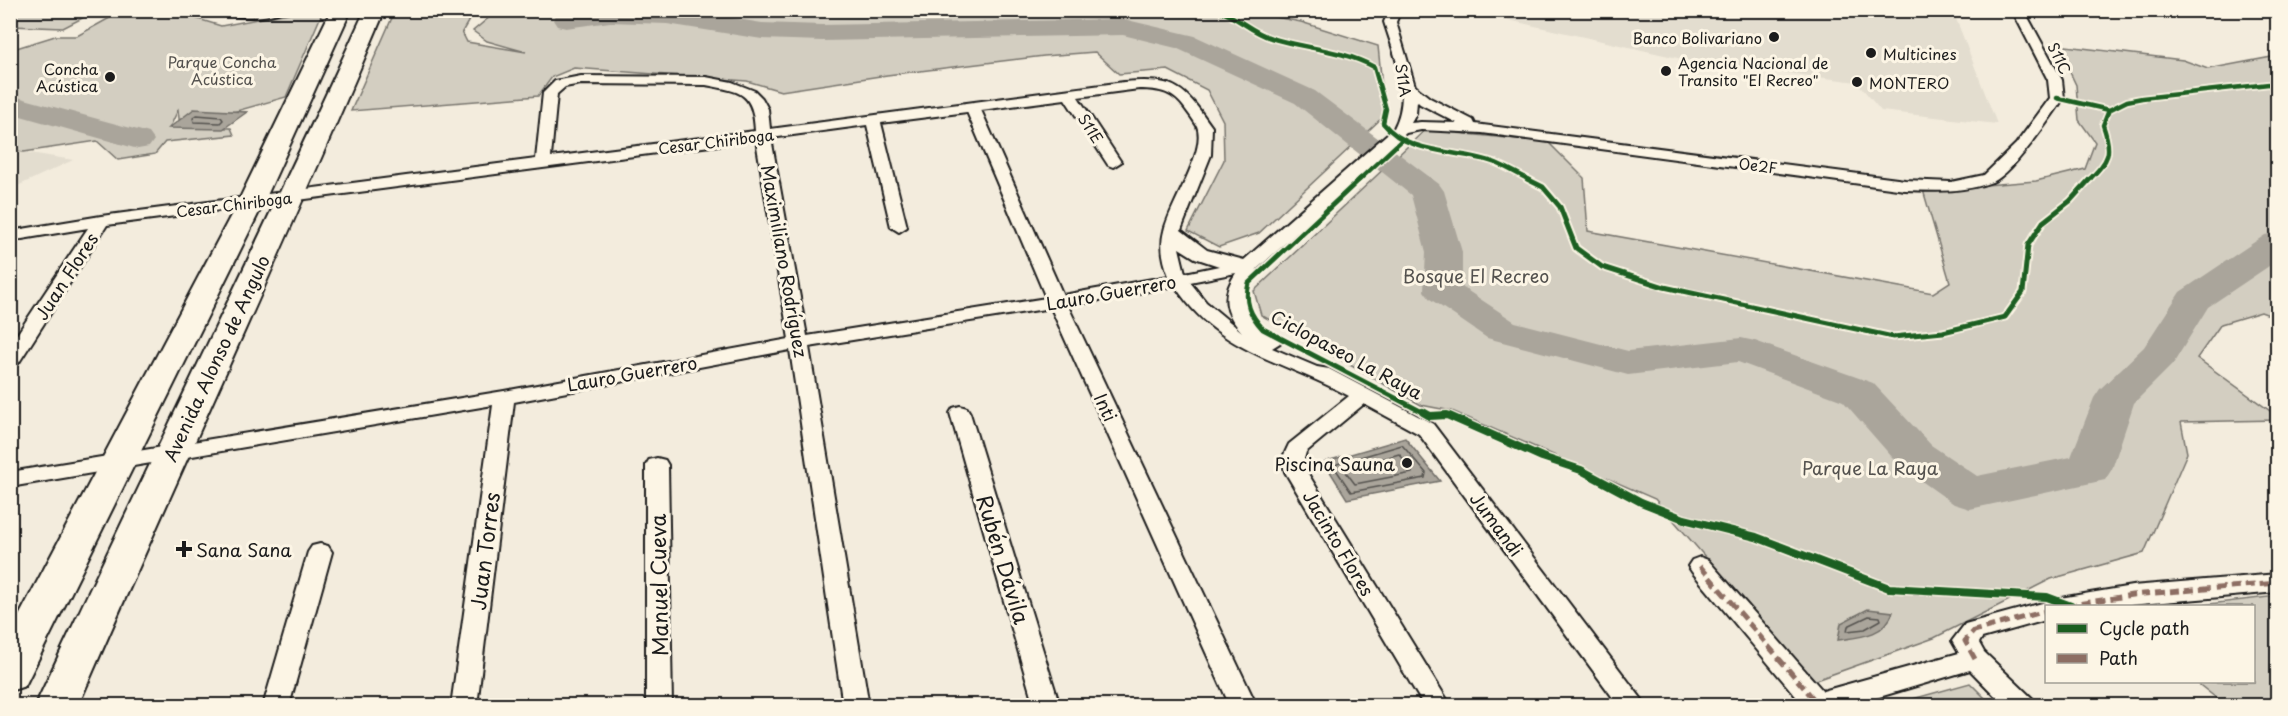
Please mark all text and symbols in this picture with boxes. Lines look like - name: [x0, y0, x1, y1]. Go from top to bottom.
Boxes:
- place label: Banco Bolivariano: [1632, 26, 1762, 49]
- marker: Banco Bolivariano: [1767, 30, 1781, 44]
- street label: S11C: [2043, 38, 2077, 78]
- place label: Multicines: [1883, 42, 1957, 65]
- marker: Multicines: [1864, 46, 1878, 60]
- park label: Parque Concha Acústica: [168, 50, 277, 90]
- place label: Agencia Nacional de Transito "El Recreo": [1678, 51, 1828, 91]
- place label: Concha Acústica: [36, 57, 99, 97]
- street label: S11A: [1390, 62, 1418, 98]
- marker: Agencia Nacional de Transito "El Recreo": [1659, 64, 1673, 78]
- marker: Concha Acústica: [103, 70, 117, 84]
- place label: MONTERO: [1869, 71, 1949, 94]
- marker: MONTERO: [1850, 75, 1864, 89]
- street label: S11E: [1073, 108, 1109, 148]
- street label: Cesar Chiriboga: [657, 122, 776, 160]
- street label: Oe2F: [1737, 151, 1779, 179]
- street label: Maximiliano Rodríguez: [755, 163, 815, 360]
- street label: Cesar Chiriboga: [175, 185, 294, 223]
- street label: Juan Flores: [28, 227, 104, 325]
- street label: Avenida Alonso de Angulo: [156, 250, 276, 466]
- park label: Bosque El Recreo: [1403, 262, 1549, 289]
- street label: Lauro Guerrero: [1044, 267, 1178, 317]
- street label: Ciclopaseo La Raya: [1266, 303, 1428, 406]
- street label: Lauro Guerrero: [565, 348, 699, 398]
- street label: Inti: [1088, 388, 1124, 426]
- place label: Piscina Sauna: [1274, 450, 1395, 477]
- park label: Parque La Raya: [1802, 454, 1939, 481]
- marker: Piscina Sauna: [1400, 456, 1414, 470]
- street label: Jacinto Flores: [1297, 485, 1381, 601]
- street label: Jumandi: [1464, 486, 1530, 562]
- street label: Juan Torres: [461, 490, 507, 612]
- street label: Rubén Dávila: [969, 490, 1039, 628]
- street label: Manuel Cueva: [641, 513, 675, 656]
- place label: Sana Sana: [196, 536, 292, 563]
- marker: Sana Sana: [177, 542, 191, 556]
- legend: [2045, 605, 2255, 683]
- text: Cycle path: [2099, 614, 2190, 641]
- text: Path: [2099, 644, 2138, 671]

